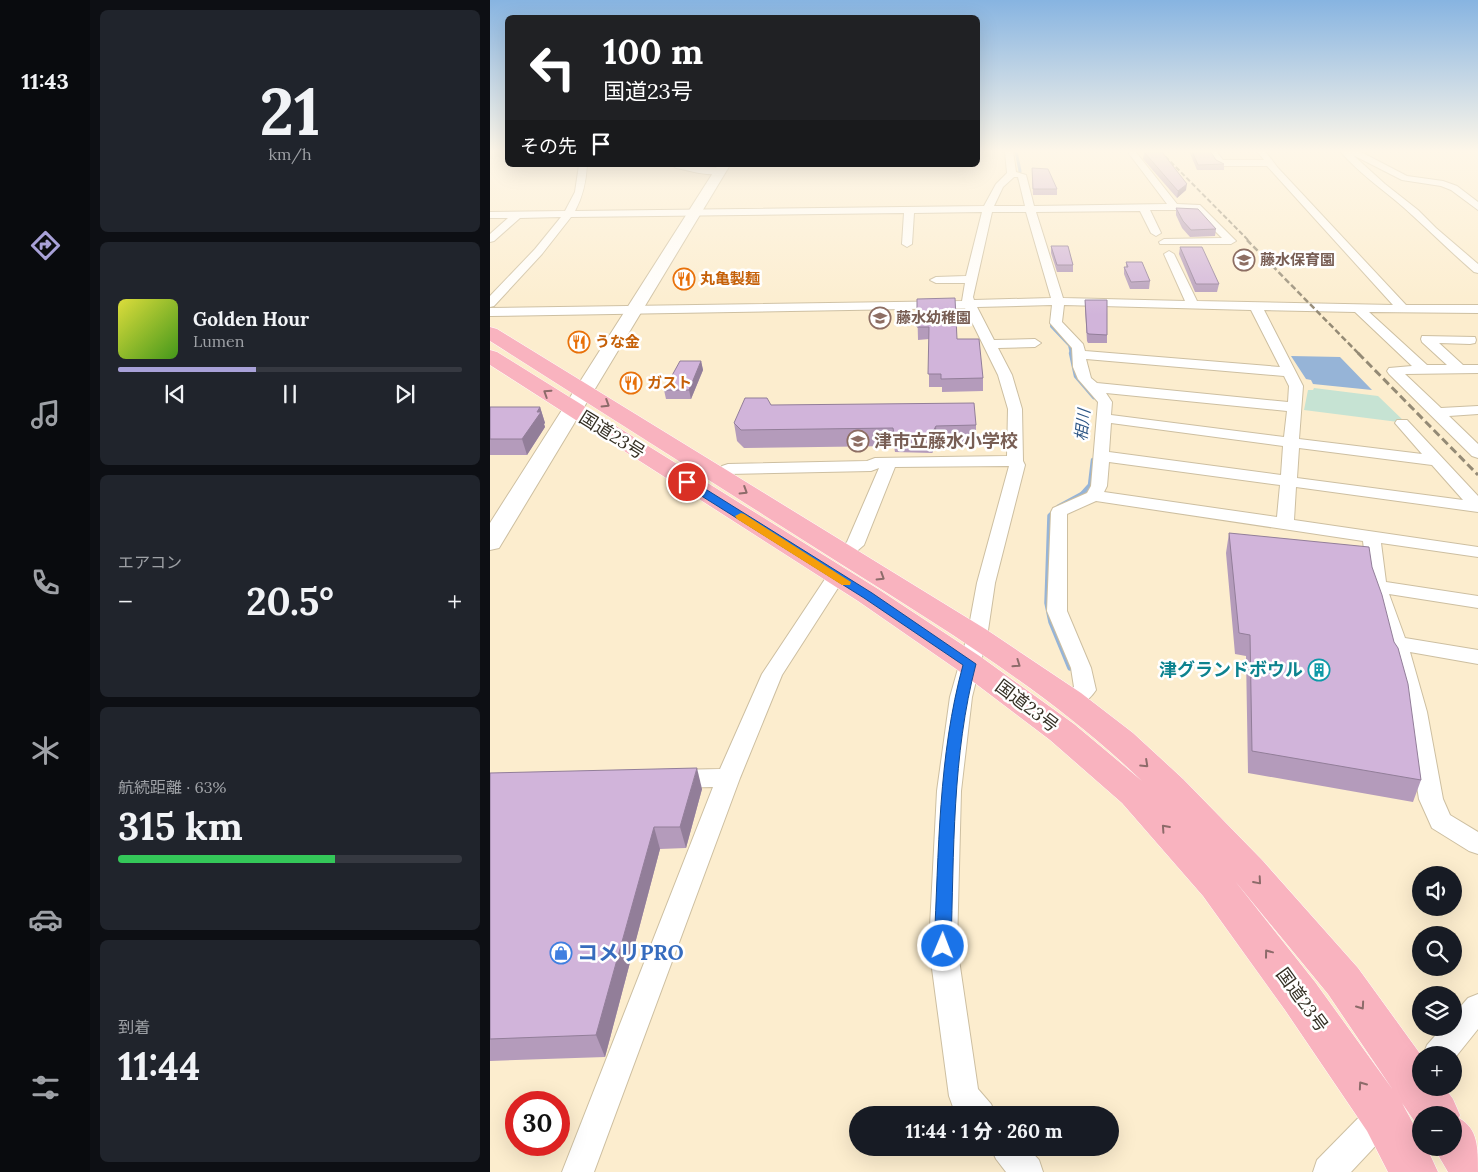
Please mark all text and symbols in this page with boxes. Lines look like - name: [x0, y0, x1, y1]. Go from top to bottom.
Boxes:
- text: 100 m: [603, 29, 703, 74]
- icon: left: [520, 35, 585, 100]
- text: 11:43: [21, 67, 69, 95]
- text: 21: [259, 70, 321, 153]
- text: 国道23号: [603, 77, 693, 105]
- icon: arrive: [587, 130, 615, 158]
- text: その先: [520, 134, 577, 158]
- text: km/h: [268, 144, 312, 164]
- icon: directions: [28, 228, 63, 263]
- school or university icon: 藤水保育園: [1232, 248, 1256, 272]
- place label: 藤水保育園: [1260, 250, 1335, 269]
- restaurant icon: 丸亀製麺: [672, 267, 696, 291]
- place label: 丸亀製麺: [700, 269, 760, 288]
- school or university icon: 藤水幼稚園: [868, 306, 892, 330]
- text: Golden Hour: [193, 307, 309, 331]
- place label: 藤水幼稚園: [896, 308, 971, 327]
- restaurant icon: うな金: [567, 330, 591, 354]
- text: Lumen: [193, 331, 245, 351]
- place label: うな金: [595, 332, 640, 351]
- restaurant icon: ガスト: [619, 371, 643, 395]
- place label: ガスト: [647, 373, 692, 392]
- icon: previous: [161, 380, 189, 408]
- icon: pause: [276, 380, 304, 408]
- icon: next: [391, 380, 419, 408]
- one-way arrow: [543, 390, 553, 399]
- icon: music: [28, 397, 63, 432]
- one-way arrow: [601, 398, 610, 408]
- street label: 国道23号: [575, 405, 649, 464]
- water label: 相川: [1070, 406, 1094, 442]
- school or university icon: 津市立藤水小学校: [846, 429, 870, 453]
- place label: 津市立藤水小学校: [874, 429, 1018, 452]
- pin: [666, 461, 708, 503]
- icon: arrive: [673, 468, 701, 496]
- one-way arrow: [738, 484, 747, 494]
- text: エアコン: [118, 552, 182, 572]
- icon: phone: [28, 565, 63, 600]
- one-way arrow: [876, 571, 885, 580]
- text: 20.5°: [246, 577, 334, 625]
- text: −: [118, 584, 133, 620]
- text: +: [447, 584, 462, 620]
- one-way arrow: [1011, 658, 1021, 667]
- place label: 津グランドボウル: [1159, 658, 1303, 681]
- building icon: 津グランドボウル: [1307, 658, 1331, 682]
- street label: 国道23号: [991, 674, 1064, 737]
- icon: climate: [28, 733, 63, 768]
- one-way arrow: [1140, 758, 1149, 767]
- text: 航続距離 · 63%: [118, 777, 227, 797]
- text: 315 km: [118, 802, 243, 850]
- one-way arrow: [1161, 824, 1170, 833]
- map controls: [1412, 866, 1462, 1156]
- button: sound: [1412, 866, 1462, 916]
- one-way arrow: [1252, 875, 1260, 884]
- icon: car: [28, 902, 63, 937]
- position arrow: [916, 919, 968, 971]
- button: search: [1412, 926, 1462, 976]
- place label: コメリPRO: [577, 939, 684, 966]
- shop icon: コメリPRO: [549, 941, 573, 965]
- one-way arrow: [1265, 949, 1274, 959]
- street label: 国道23号: [1272, 963, 1333, 1036]
- button: layers: [1412, 986, 1462, 1036]
- one-way arrow: [1355, 1000, 1364, 1010]
- text: 到着: [118, 1017, 150, 1037]
- text: 11:44: [118, 1042, 200, 1090]
- button: +: [1412, 1046, 1462, 1096]
- icon: filters: [28, 1070, 63, 1105]
- one-way arrow: [1359, 1082, 1368, 1091]
- speed limit sign: 30: [505, 1091, 570, 1156]
- button: −: [1412, 1106, 1462, 1156]
- text: 11:44 · 1 分 · 260 m: [905, 1119, 1063, 1143]

